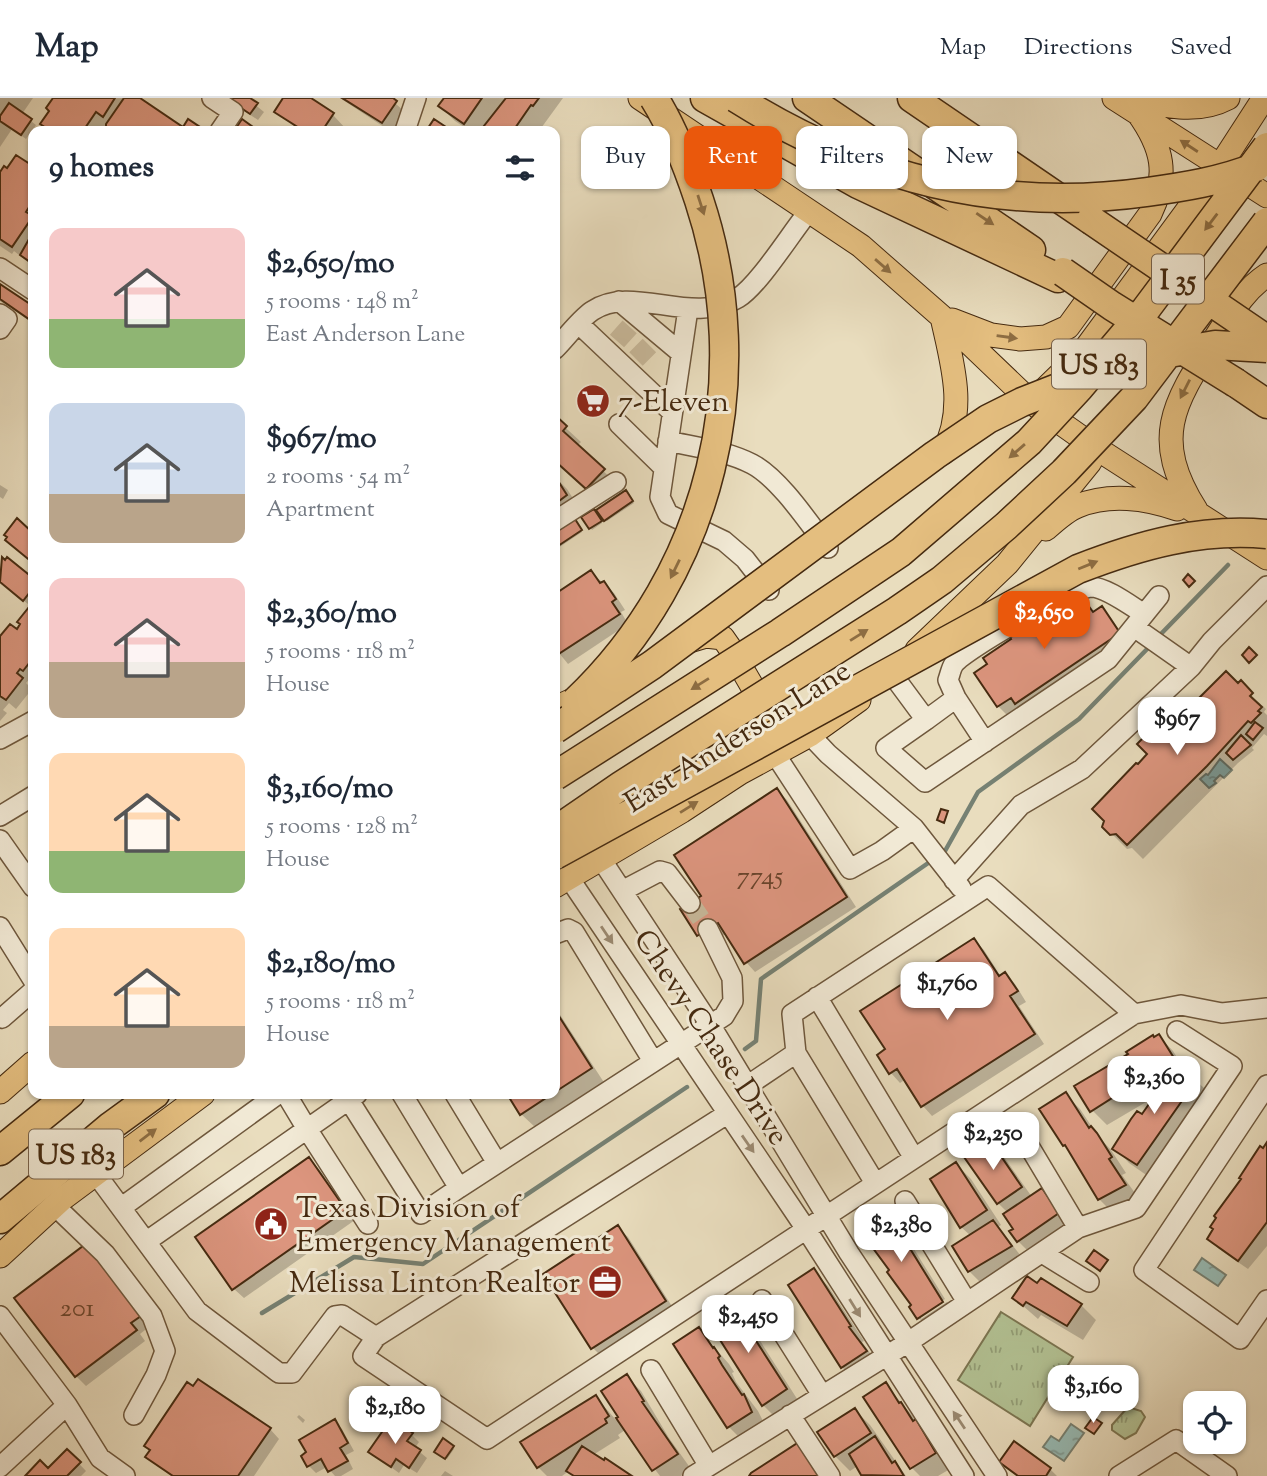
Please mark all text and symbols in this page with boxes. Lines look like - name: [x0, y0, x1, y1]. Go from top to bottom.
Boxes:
- text: Map: [35, 24, 99, 72]
- text: Map: [940, 31, 986, 65]
- text: Directions: [1024, 31, 1132, 65]
- text: Saved: [1170, 31, 1232, 65]
- chip: Buy: [581, 126, 670, 189]
- chip: Rent: [684, 126, 782, 189]
- chip: Filters: [796, 126, 908, 189]
- chip: New: [922, 126, 1017, 189]
- one-way arrow: [1180, 139, 1198, 153]
- text: 9 homes: [49, 147, 154, 190]
- icon: filters: [501, 149, 539, 187]
- one-way arrow: [696, 195, 707, 216]
- one-way arrow: [976, 212, 995, 225]
- one-way arrow: [1204, 212, 1219, 230]
- text: $2,650/mo: [266, 243, 395, 286]
- road number: I 35: [1152, 254, 1204, 304]
- icon: home: [105, 256, 189, 340]
- one-way arrow: [875, 258, 892, 273]
- text: 5 rooms · 148 m²: [266, 286, 419, 319]
- text: East Anderson Lane: [266, 319, 465, 352]
- one-way arrow: [996, 332, 1018, 343]
- road number: US 183: [1052, 340, 1146, 388]
- one-way arrow: [1179, 379, 1191, 399]
- supermarket icon: 7-Eleven: [574, 382, 612, 420]
- place label: 7-Eleven: [618, 382, 729, 425]
- text: $967/mo: [266, 418, 377, 461]
- icon: home: [105, 431, 189, 515]
- one-way arrow: [1009, 443, 1026, 458]
- text: 2 rooms · 54 m²: [266, 461, 410, 494]
- text: Apartment: [266, 494, 375, 527]
- one-way arrow: [669, 559, 680, 579]
- one-way arrow: [1078, 560, 1099, 571]
- pin: $2,650: [987, 592, 1101, 651]
- text: $2,360/mo: [266, 593, 397, 636]
- text: $2,650: [1014, 597, 1074, 630]
- icon: home: [105, 606, 189, 690]
- one-way arrow: [850, 629, 869, 642]
- text: 5 rooms · 118 m²: [266, 636, 415, 669]
- street label: East Anderson Lane: [617, 651, 860, 825]
- text: House: [266, 669, 330, 702]
- one-way arrow: [691, 677, 710, 690]
- pin: $967: [1136, 698, 1218, 757]
- text: $967: [1154, 703, 1200, 736]
- text: $3,160/mo: [266, 768, 393, 811]
- icon: home: [105, 781, 189, 865]
- one-way arrow: [679, 800, 698, 813]
- text: 5 rooms · 128 m²: [266, 811, 418, 844]
- text: House: [266, 844, 330, 877]
- house number: 7745: [737, 859, 783, 896]
- street label: Chevy Chase Drive: [622, 922, 798, 1155]
- one-way arrow: [600, 925, 613, 944]
- text: $2,180/mo: [266, 943, 395, 986]
- icon: home: [105, 956, 189, 1040]
- pin: $1,760: [890, 962, 1004, 1022]
- text: $1,760: [917, 968, 977, 1001]
- text: 5 rooms · 118 m²: [266, 986, 415, 1019]
- text: House: [266, 1019, 330, 1052]
- pin: $2,360: [1097, 1056, 1211, 1116]
- text: $2,360: [1123, 1062, 1185, 1095]
- pin: $2,250: [936, 1112, 1050, 1172]
- text: $2,250: [963, 1118, 1023, 1151]
- one-way arrow: [139, 1128, 157, 1142]
- road number: US 183: [29, 1130, 123, 1178]
- one-way arrow: [741, 1135, 755, 1153]
- place label: Texas Division of Emergency Management: [296, 1188, 611, 1265]
- pin: $2,380: [844, 1204, 958, 1264]
- public building icon: Texas Division of Emergency Management: [252, 1205, 290, 1243]
- text: $2,380: [870, 1210, 932, 1243]
- place label: Melissa Linton Realtor: [289, 1263, 580, 1306]
- office icon: Melissa Linton Realtor: [586, 1263, 624, 1301]
- house number: 201: [60, 1291, 94, 1328]
- pin: $2,450: [691, 1296, 805, 1355]
- one-way arrow: [849, 1298, 862, 1317]
- text: $2,450: [718, 1301, 778, 1334]
- pin: $3,160: [1036, 1366, 1150, 1425]
- text: $3,160: [1064, 1371, 1122, 1404]
- pin: $2,180: [338, 1386, 452, 1446]
- map controls: [1183, 1391, 1246, 1454]
- button: locate: [1183, 1391, 1246, 1454]
- text: $2,180: [365, 1392, 425, 1425]
- one-way arrow: [953, 1410, 966, 1429]

